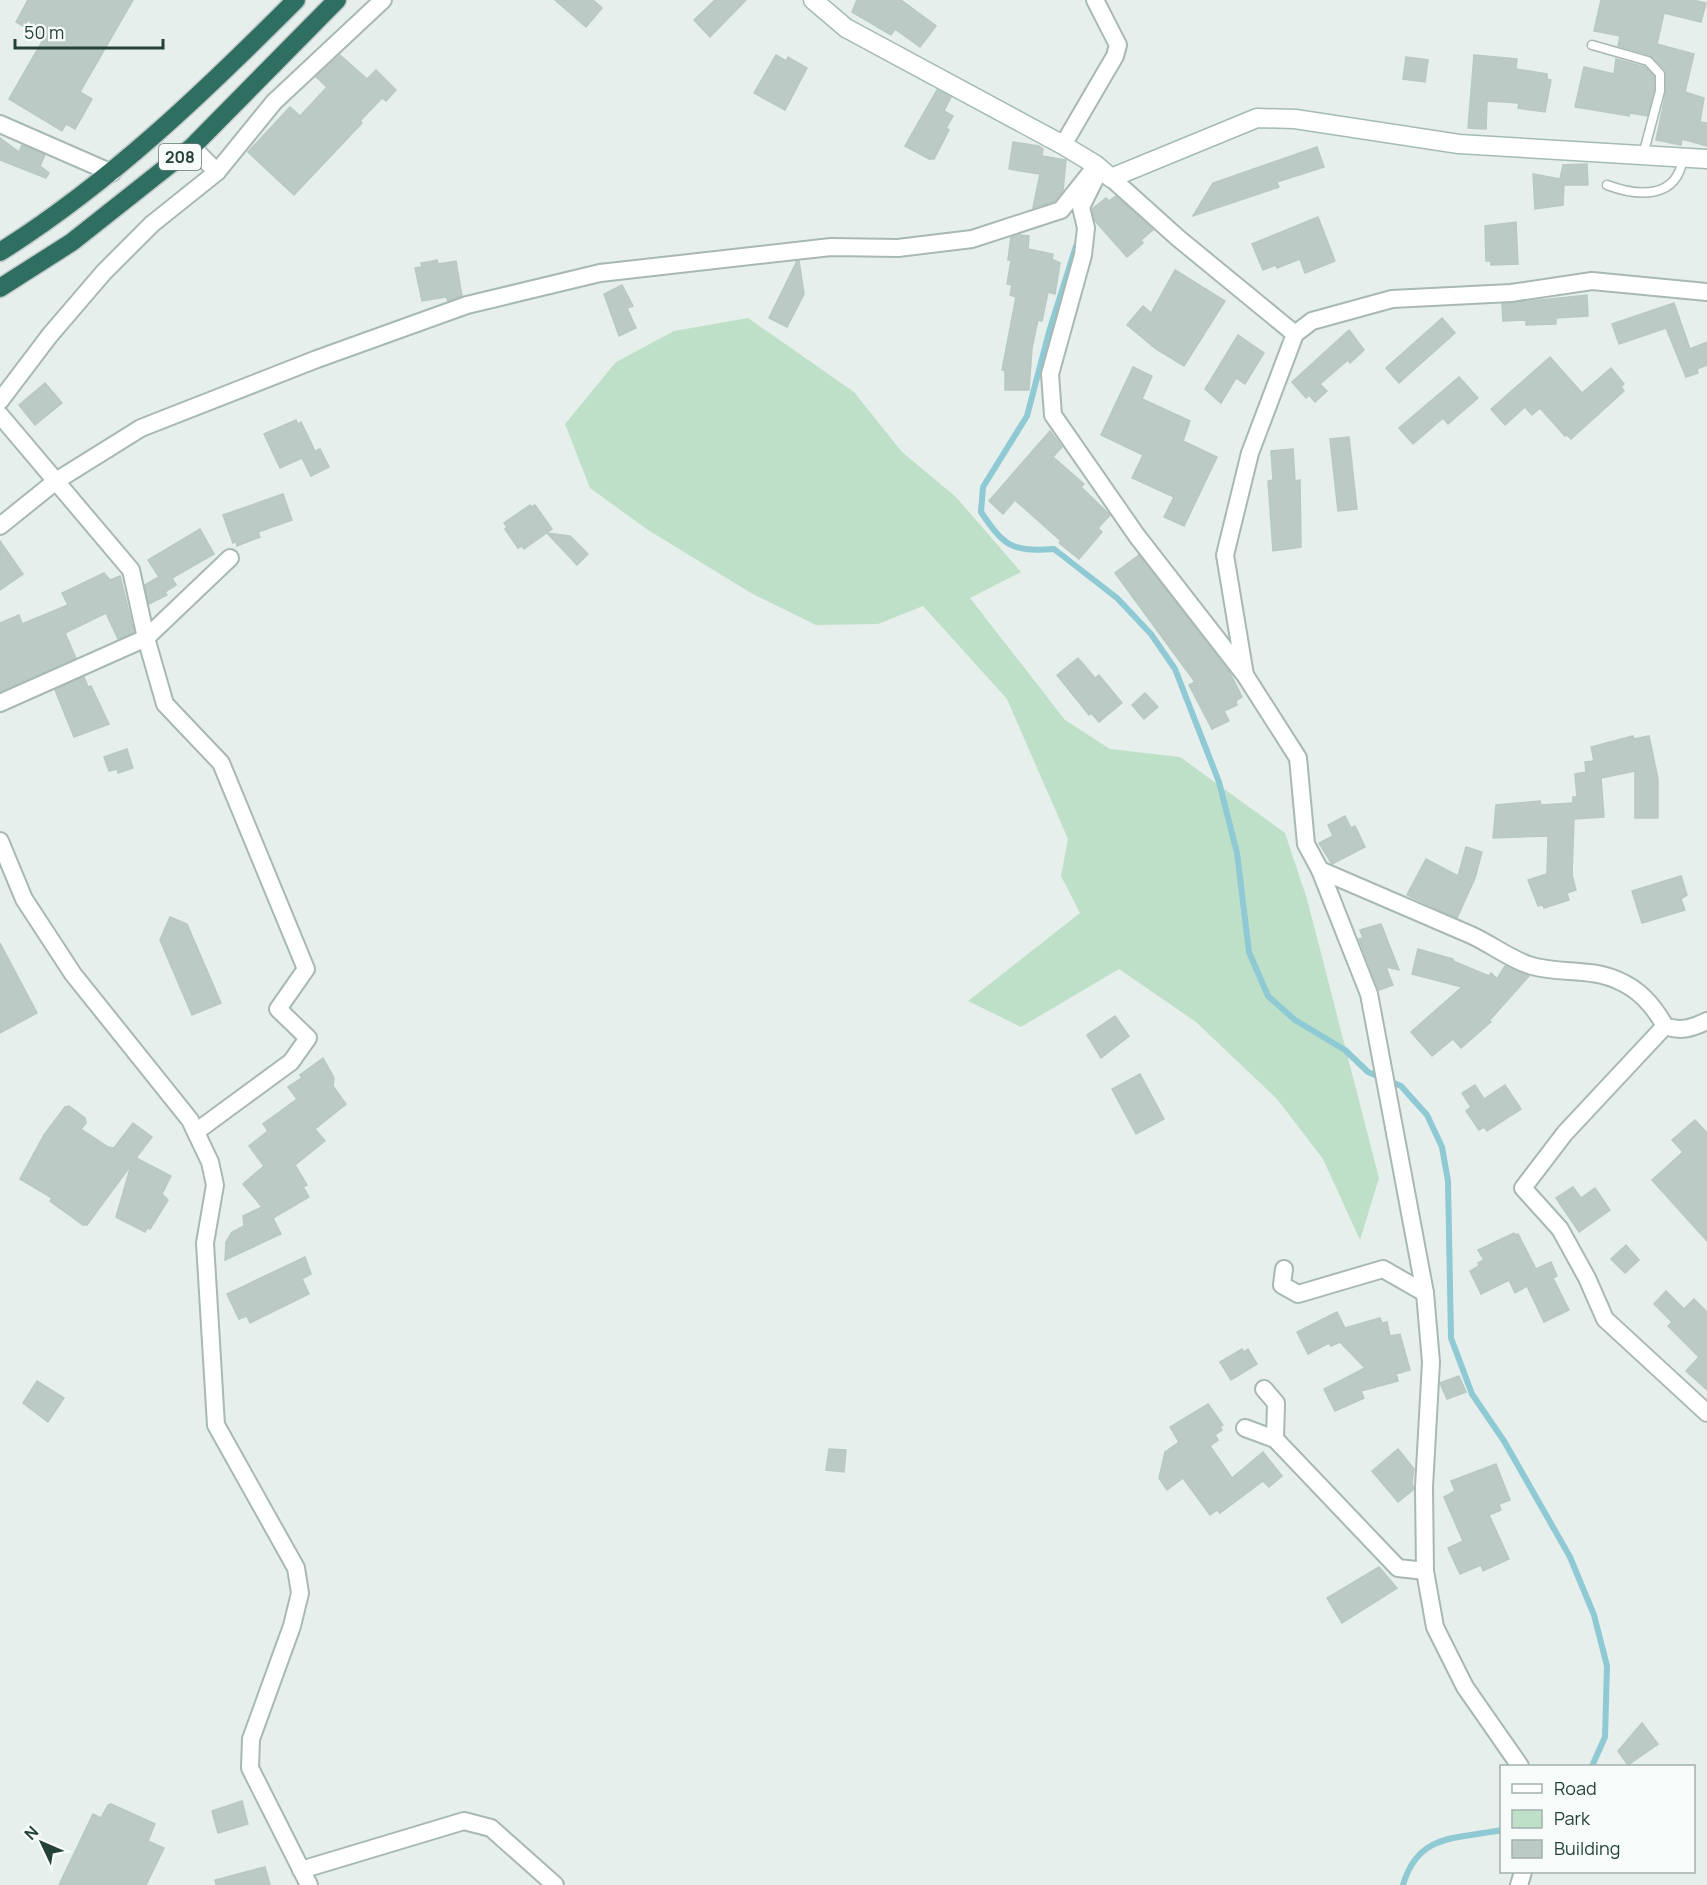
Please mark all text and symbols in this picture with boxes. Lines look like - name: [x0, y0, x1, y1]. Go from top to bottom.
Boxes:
- scale bar: [15, 12, 164, 50]
- text: 50 m: [24, 20, 64, 44]
- road number: 208: [159, 144, 201, 170]
- legend: [1500, 1765, 1695, 1873]
- text: Road: [1554, 1776, 1597, 1800]
- text: Park: [1554, 1806, 1591, 1830]
- north arrow: [12, 1813, 72, 1873]
- text: N: [19, 1821, 43, 1844]
- text: Building: [1554, 1836, 1620, 1860]

